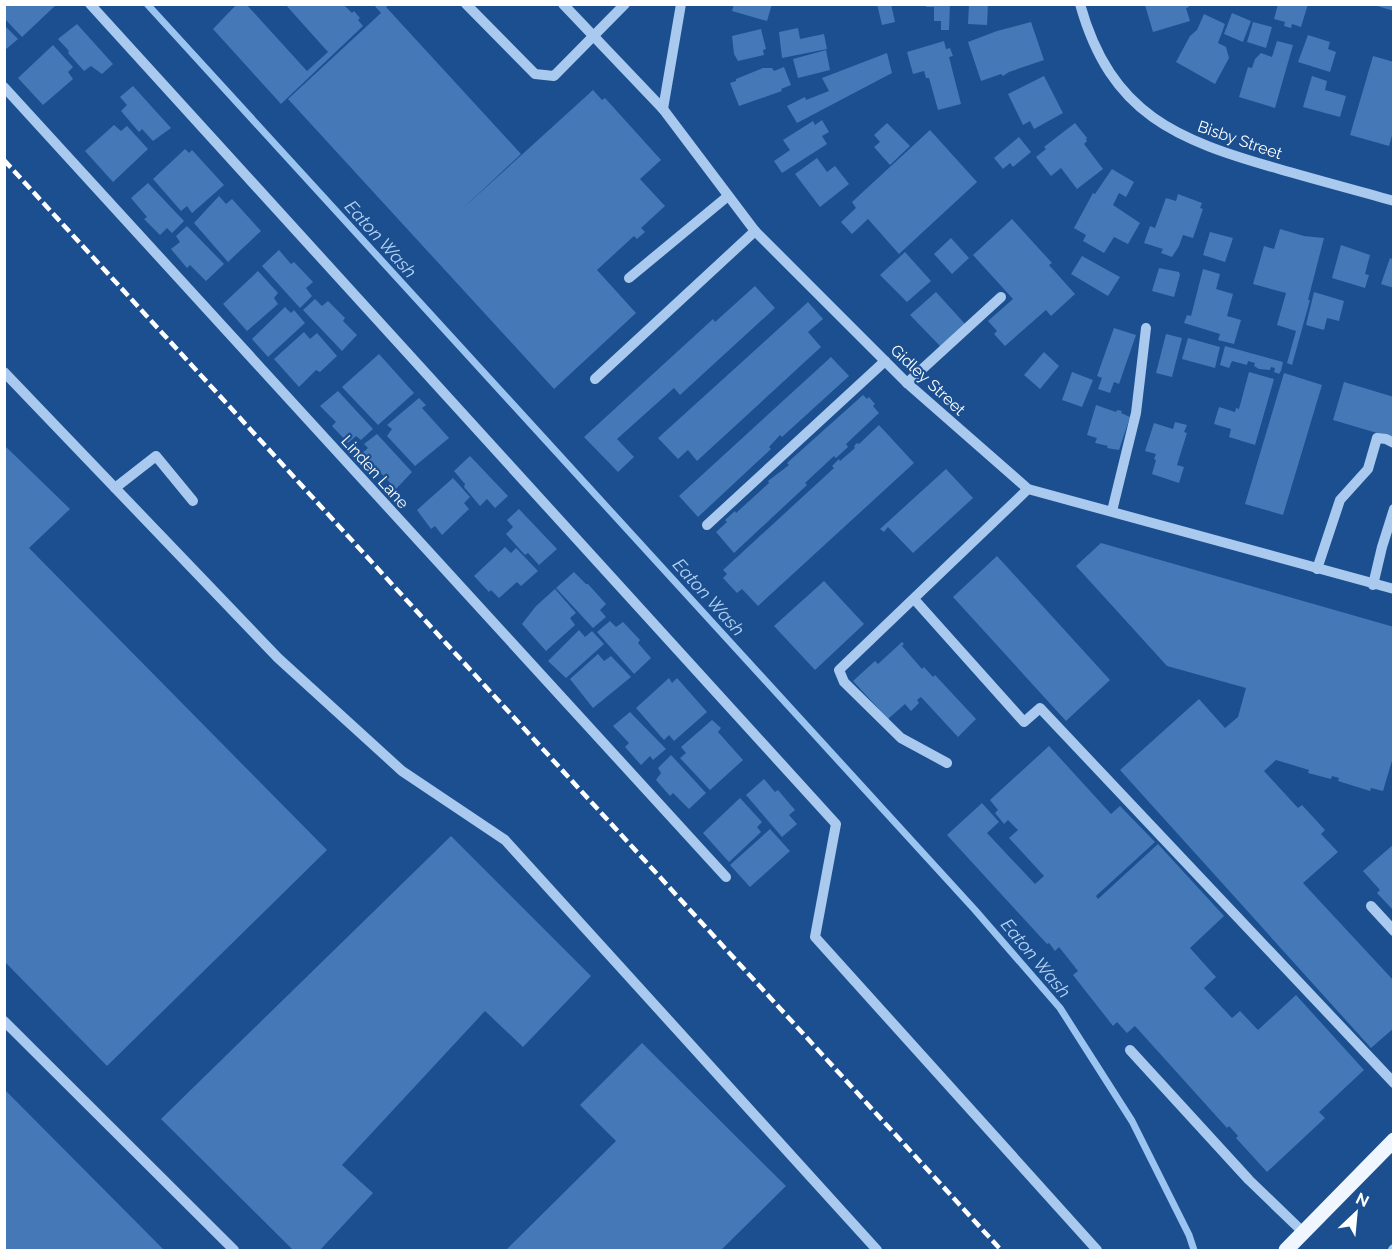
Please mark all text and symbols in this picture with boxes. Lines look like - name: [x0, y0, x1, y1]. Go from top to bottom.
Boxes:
- street label: Bisby Street: [1195, 117, 1285, 164]
- water label: Eaton Wash: [341, 196, 421, 282]
- street label: Gidley Street: [887, 341, 970, 420]
- street label: Linden Lane: [337, 432, 413, 512]
- water label: Eaton Wash: [669, 554, 749, 640]
- water label: Eaton Wash: [997, 914, 1075, 1002]
- north arrow: [1326, 1183, 1386, 1243]
- text: N: [1353, 1189, 1372, 1211]

